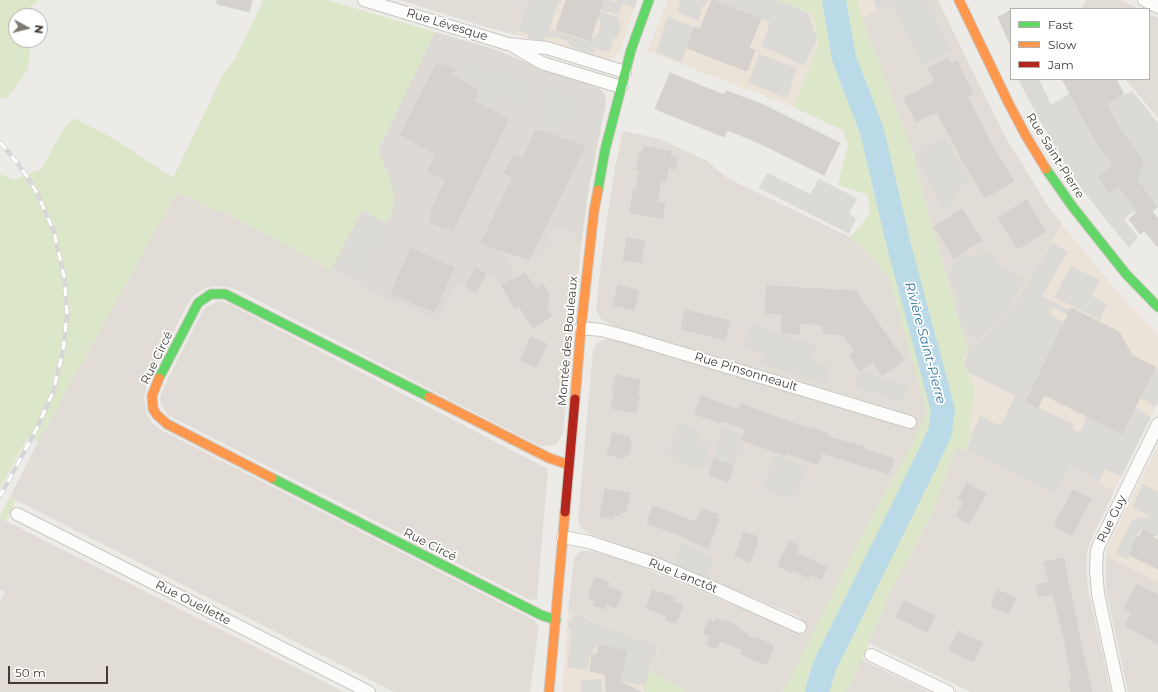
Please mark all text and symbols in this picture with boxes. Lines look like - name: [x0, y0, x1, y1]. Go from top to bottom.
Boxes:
- street label: Rue Lévesque: [405, 6, 489, 44]
- north arrow: [8, 8, 48, 48]
- legend: [1010, 8, 1150, 80]
- text: Fast: [1048, 17, 1073, 32]
- text: N: [31, 24, 46, 35]
- text: Slow: [1048, 37, 1077, 52]
- text: Jam: [1048, 57, 1074, 72]
- street label: Rue Saint-Pierre: [1023, 111, 1087, 201]
- street label: Montée des Bouleaux: [555, 275, 581, 407]
- water label: Rivière Saint-Pierre: [901, 280, 949, 406]
- street label: Rue Circé: [138, 329, 176, 387]
- street label: Rue Pinsonneault: [693, 349, 799, 395]
- street label: Rue Guy: [1094, 493, 1130, 545]
- street label: Rue Circé: [401, 526, 459, 564]
- street label: Rue Lanctôt: [646, 556, 720, 596]
- street label: Rue Ouellette: [153, 578, 233, 628]
- scale bar: [10, 658, 110, 684]
- text: 50 m: [15, 665, 46, 680]

